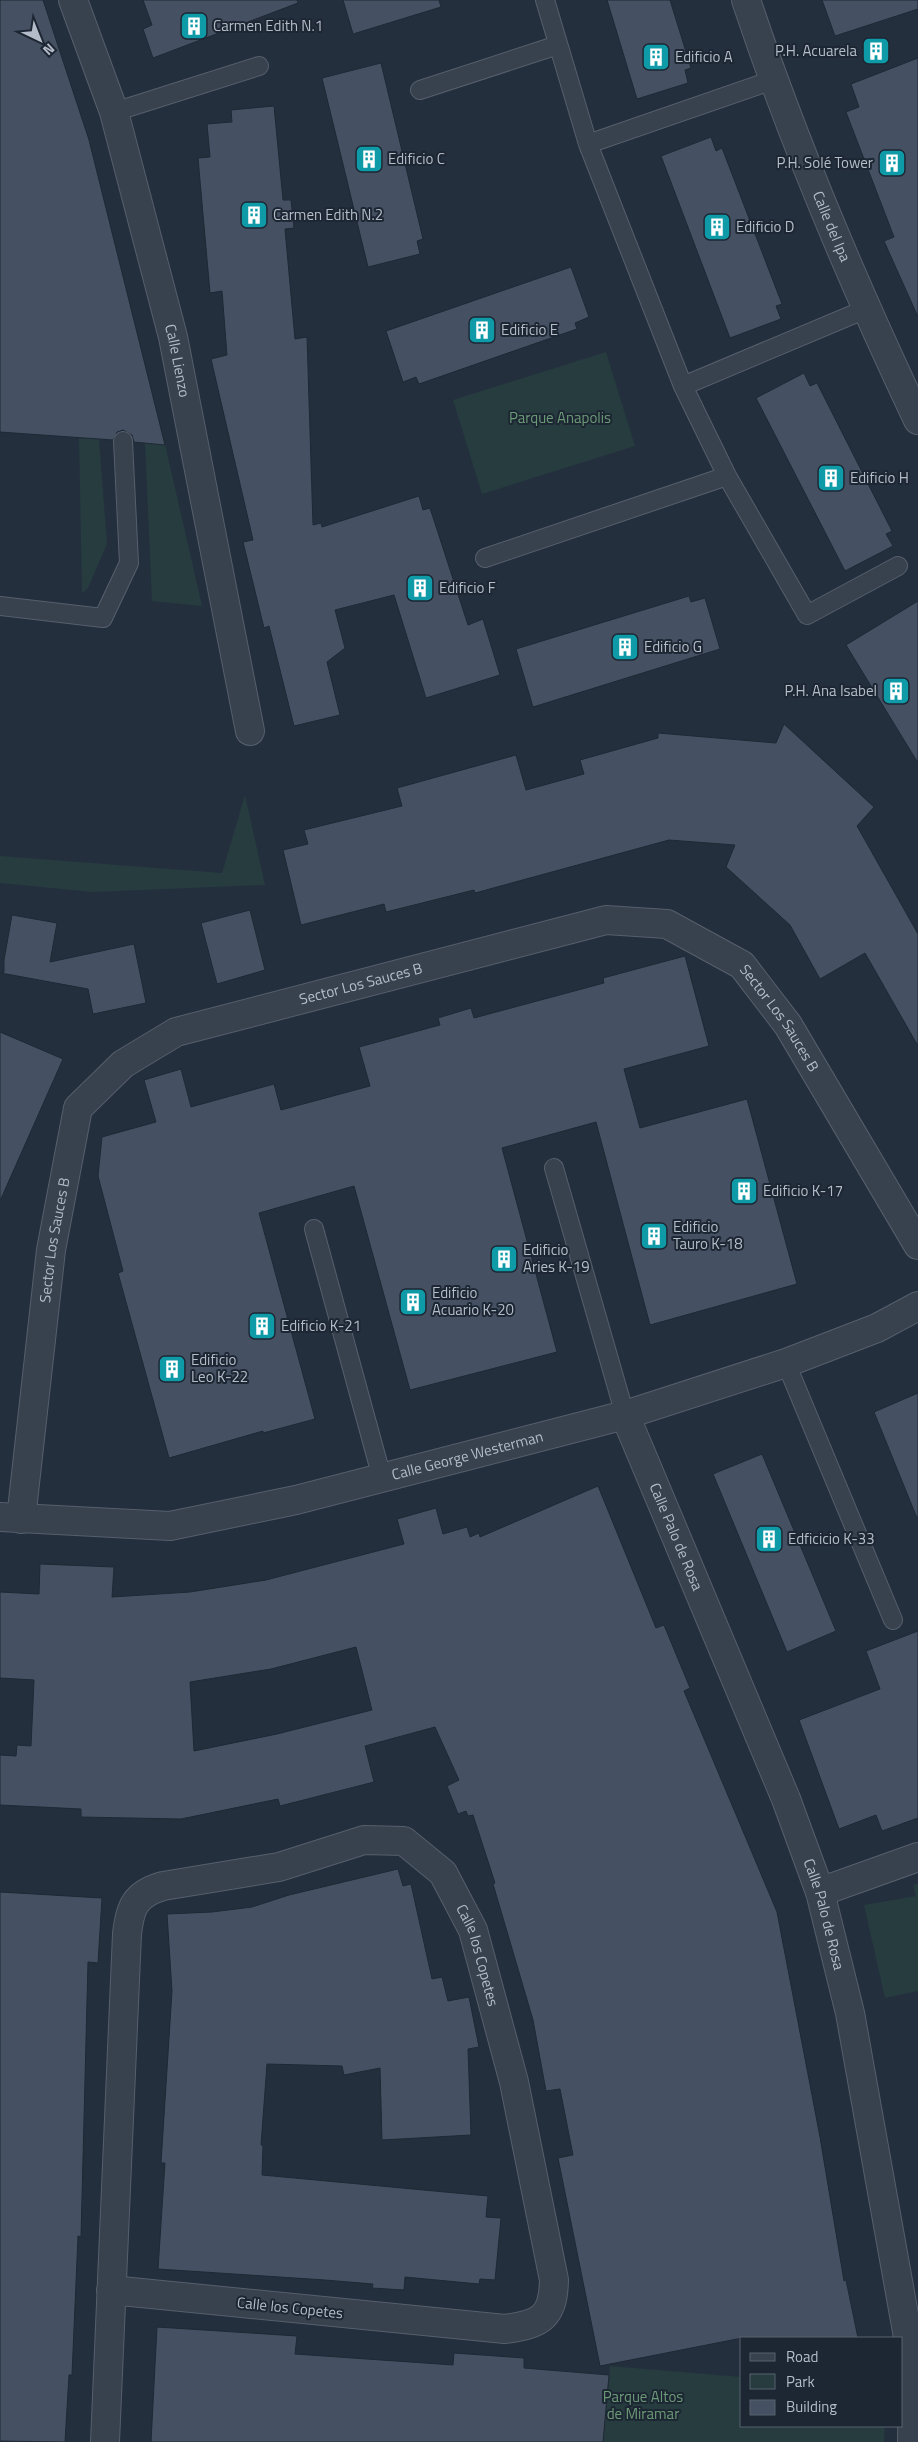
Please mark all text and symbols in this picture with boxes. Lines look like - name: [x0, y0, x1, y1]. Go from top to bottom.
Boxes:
- building icon: Carmen Edith N.1: [179, 11, 209, 41]
- place label: Carmen Edith N.1: [213, 14, 323, 37]
- north arrow: [15, 15, 65, 65]
- building icon: P.H. Acuarela: [861, 36, 891, 66]
- text: N: [38, 39, 60, 61]
- place label: P.H. Acuarela: [775, 39, 857, 62]
- building icon: Edificio A: [641, 42, 671, 72]
- place label: Edificio A: [675, 45, 733, 68]
- building icon: Edificio C: [354, 144, 384, 174]
- place label: Edificio C: [388, 147, 445, 170]
- building icon: P.H. Solé Tower: [877, 148, 907, 178]
- place label: P.H. Solé Tower: [777, 151, 873, 174]
- street label: Calle del Ipa: [807, 187, 857, 266]
- building icon: Carmen Edith N.2: [239, 200, 269, 230]
- place label: Carmen Edith N.2: [273, 203, 383, 226]
- building icon: Edificio D: [702, 212, 732, 242]
- place label: Edificio D: [736, 215, 794, 238]
- building icon: Edificio E: [467, 315, 497, 345]
- place label: Edificio E: [501, 318, 558, 341]
- street label: Calle Lienzo: [159, 321, 197, 399]
- park label: Parque Anapolis: [509, 406, 611, 429]
- building icon: Edificio H: [816, 463, 846, 493]
- place label: Edificio H: [850, 466, 909, 489]
- building icon: Edificio F: [405, 573, 435, 603]
- place label: Edificio F: [439, 576, 496, 599]
- building icon: Edificio G: [610, 632, 640, 662]
- place label: Edificio G: [644, 635, 702, 658]
- building icon: P.H. Ana Isabel: [881, 676, 911, 706]
- place label: P.H. Ana Isabel: [784, 679, 877, 702]
- street label: Sector Los Sauces B: [297, 956, 425, 1010]
- street label: Sector Los Sauces B: [734, 959, 825, 1076]
- street label: Sector Los Sauces B: [33, 1175, 76, 1304]
- building icon: Edificio K-17: [729, 1176, 759, 1206]
- place label: Edificio K-17: [763, 1179, 843, 1202]
- place label: Edificio Tauro K-18: [673, 1215, 743, 1255]
- building icon: Edificio Tauro K-18: [639, 1221, 669, 1251]
- place label: Edificio Aries K-19: [523, 1238, 590, 1278]
- building icon: Edificio Aries K-19: [489, 1244, 519, 1274]
- place label: Edificio Acuario K-20: [432, 1281, 514, 1321]
- building icon: Edificio Acuario K-20: [398, 1287, 428, 1317]
- building icon: Edificio K-21: [247, 1311, 277, 1341]
- place label: Edificio K-21: [281, 1314, 361, 1337]
- place label: Edificio Leo K-22: [191, 1348, 248, 1388]
- building icon: Edificio Leo K-22: [157, 1354, 187, 1384]
- street label: Calle George Westerman: [389, 1425, 546, 1486]
- street label: Calle Palo de Rosa: [644, 1479, 710, 1594]
- building icon: Edficicio K-33: [754, 1524, 784, 1554]
- place label: Edficicio K-33: [788, 1527, 875, 1550]
- street label: Calle Palo de Rosa: [798, 1855, 851, 1973]
- street label: Calle los Copetes: [450, 1900, 505, 2009]
- street label: Calle los Copetes: [236, 2291, 344, 2324]
- legend: [740, 2337, 903, 2427]
- text: Road: [786, 2345, 818, 2368]
- text: Park: [786, 2370, 815, 2393]
- park label: Parque Altos de Miramar: [603, 2385, 683, 2425]
- text: Building: [786, 2395, 837, 2418]

